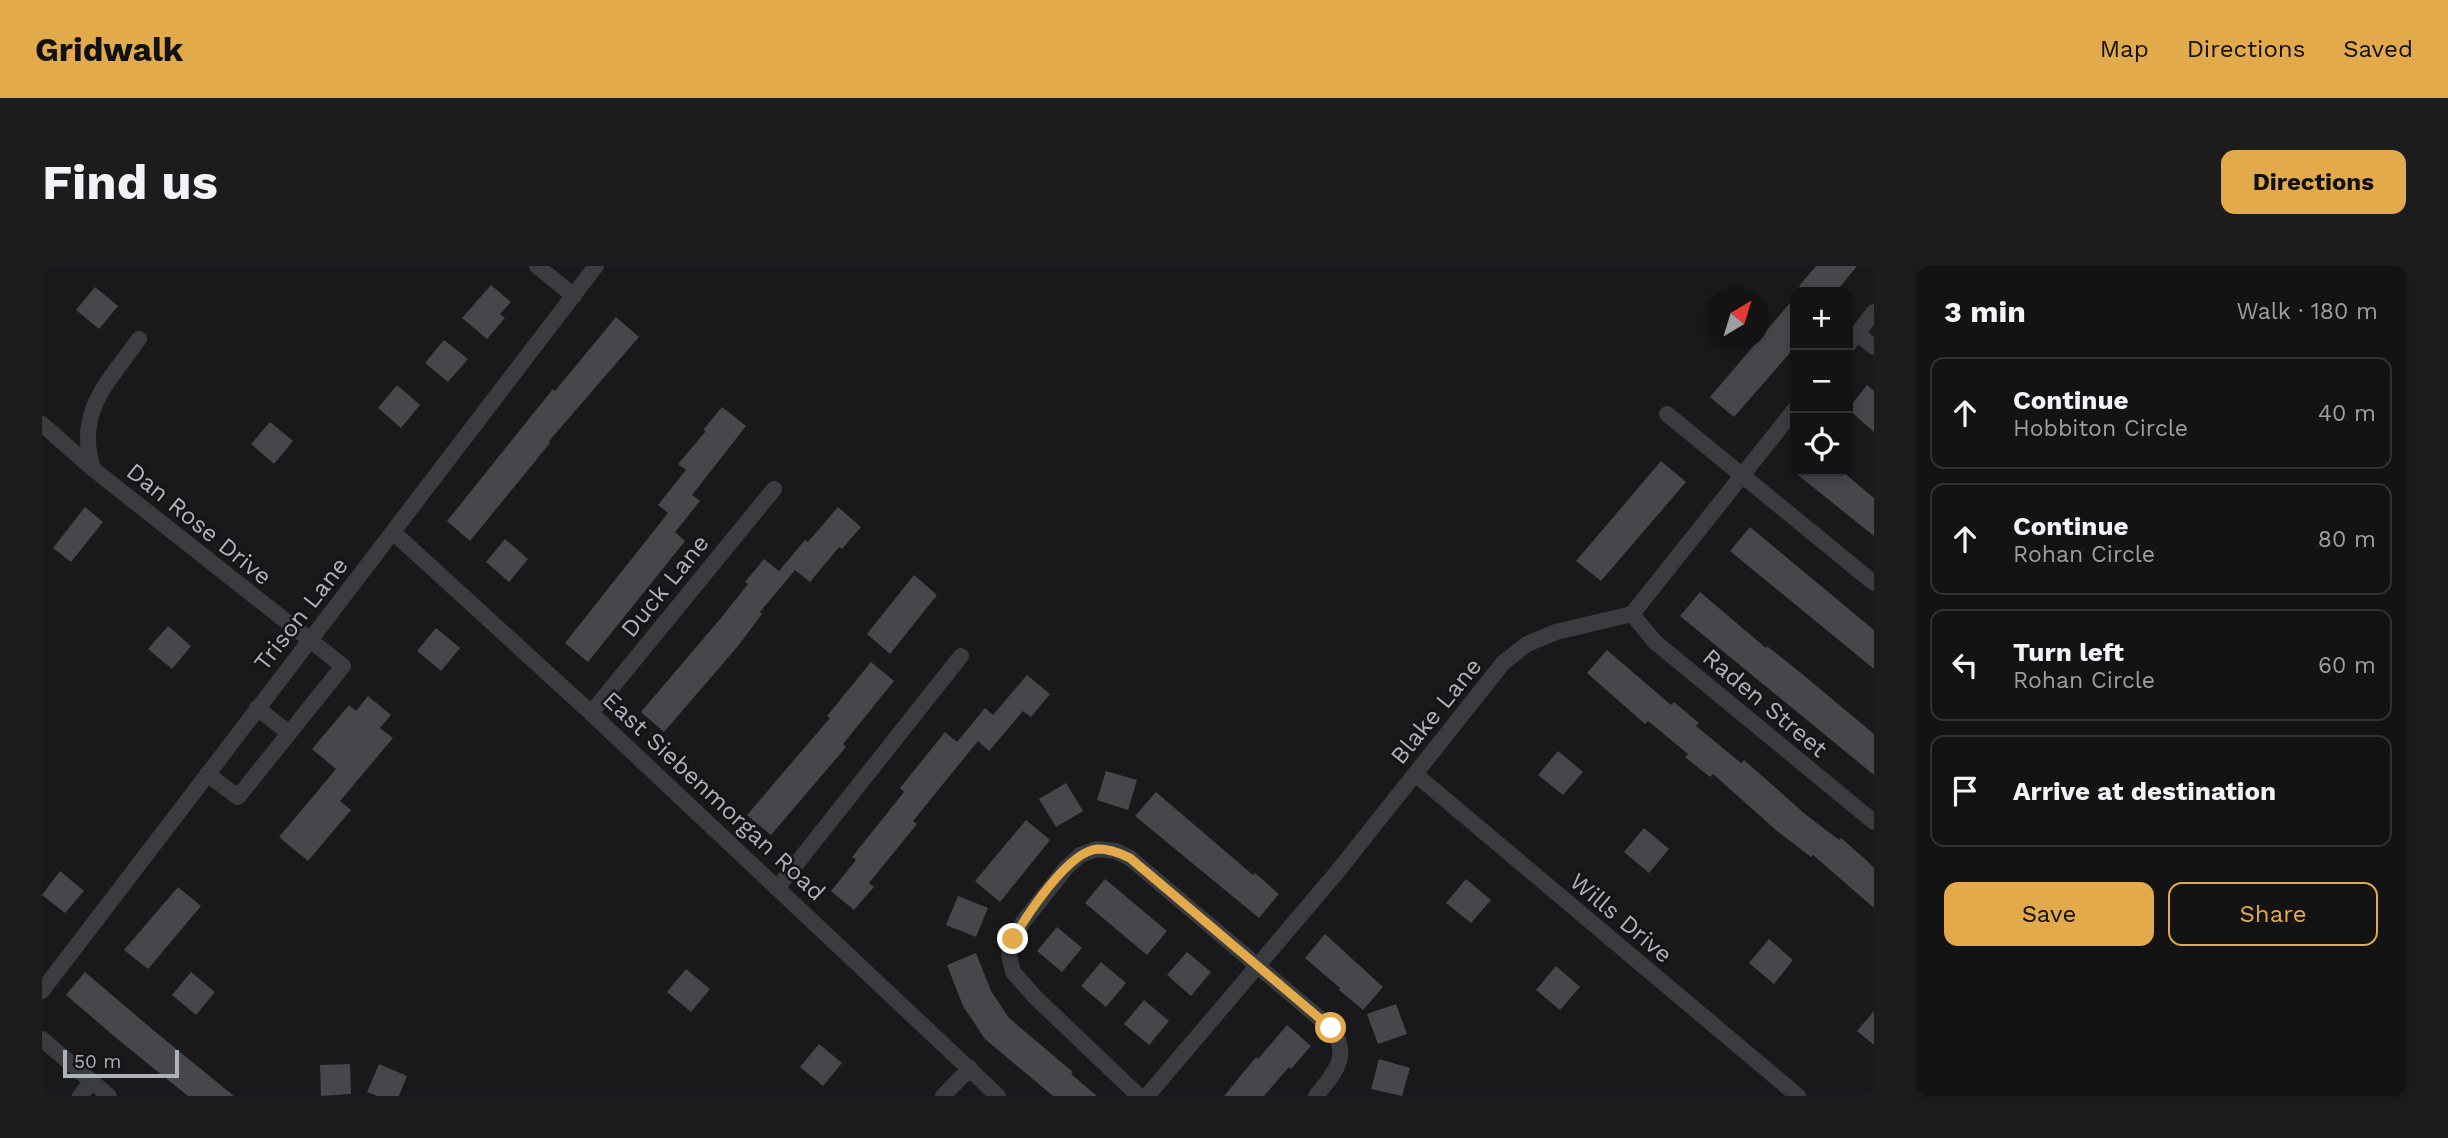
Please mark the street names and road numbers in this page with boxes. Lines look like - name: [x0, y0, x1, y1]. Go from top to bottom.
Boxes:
- street label: Dan Rose Drive: [121, 457, 277, 591]
- street label: Duck Lane: [615, 529, 715, 643]
- street label: Trison Lane: [248, 552, 354, 676]
- street label: Raden Street: [1697, 643, 1833, 763]
- street label: Blake Lane: [1385, 652, 1487, 770]
- street label: East Siebenmorgan Road: [597, 686, 831, 906]
- street label: Wills Drive: [1564, 867, 1678, 969]

